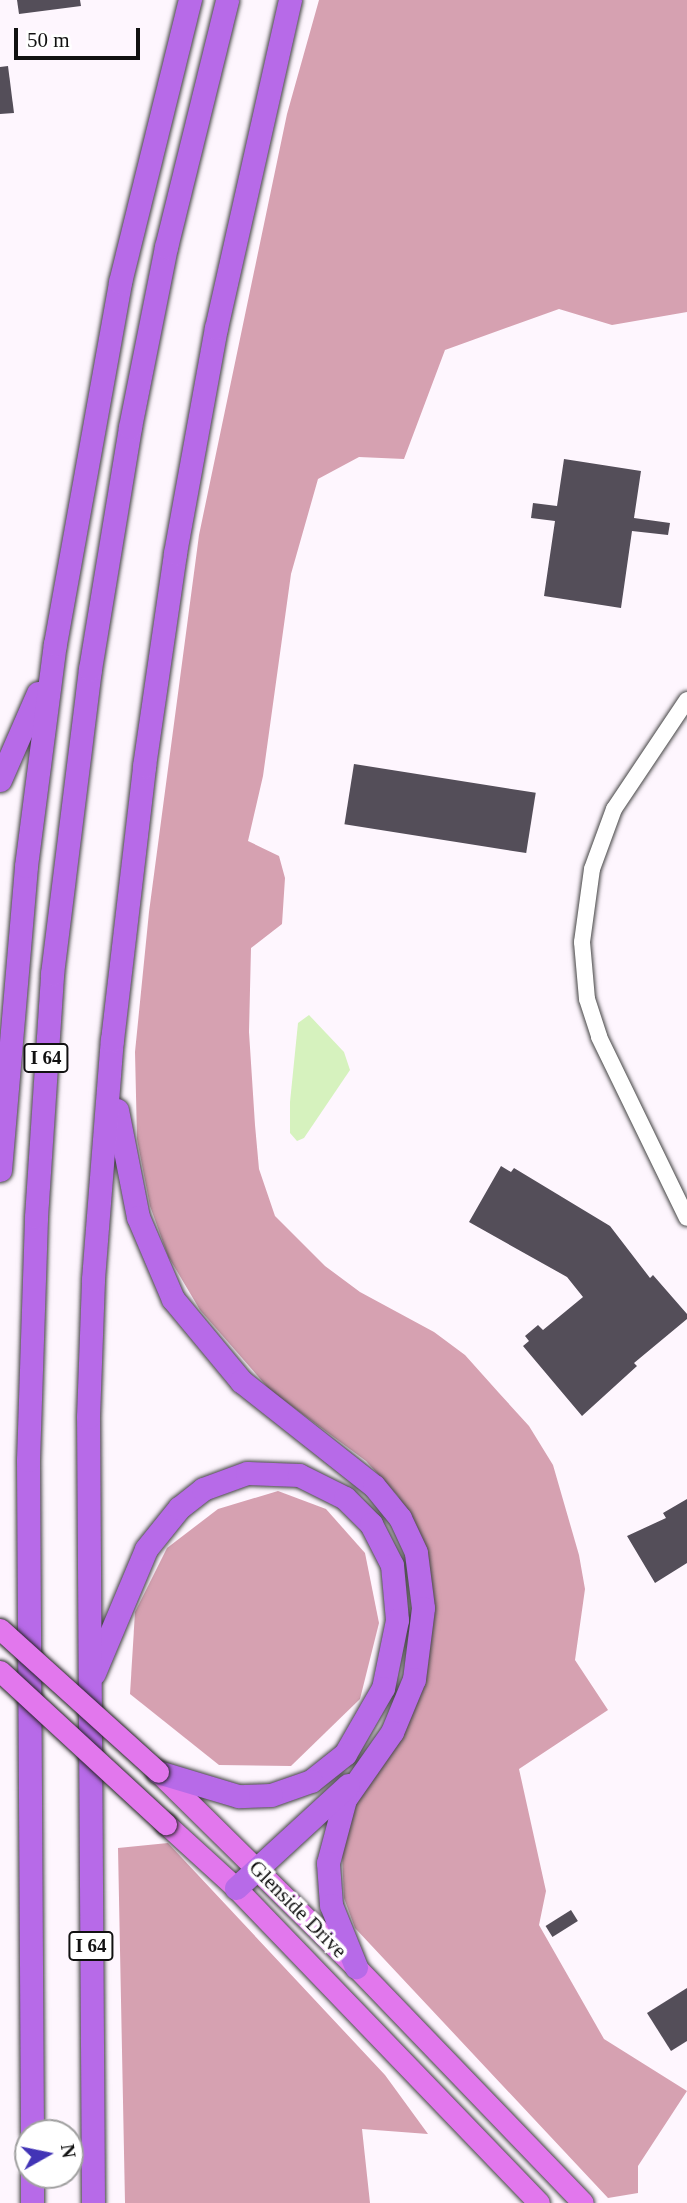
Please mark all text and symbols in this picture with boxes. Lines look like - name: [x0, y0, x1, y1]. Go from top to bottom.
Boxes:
- scale bar: [18, 14, 144, 58]
- text: 50 m: [27, 28, 70, 52]
- road number: I 64: [23, 1042, 69, 1074]
- street label: Glenside Drive: [244, 1855, 352, 1963]
- road number: I 64: [68, 1930, 114, 1962]
- north arrow: [14, 2119, 84, 2189]
- text: N: [57, 2143, 80, 2159]

